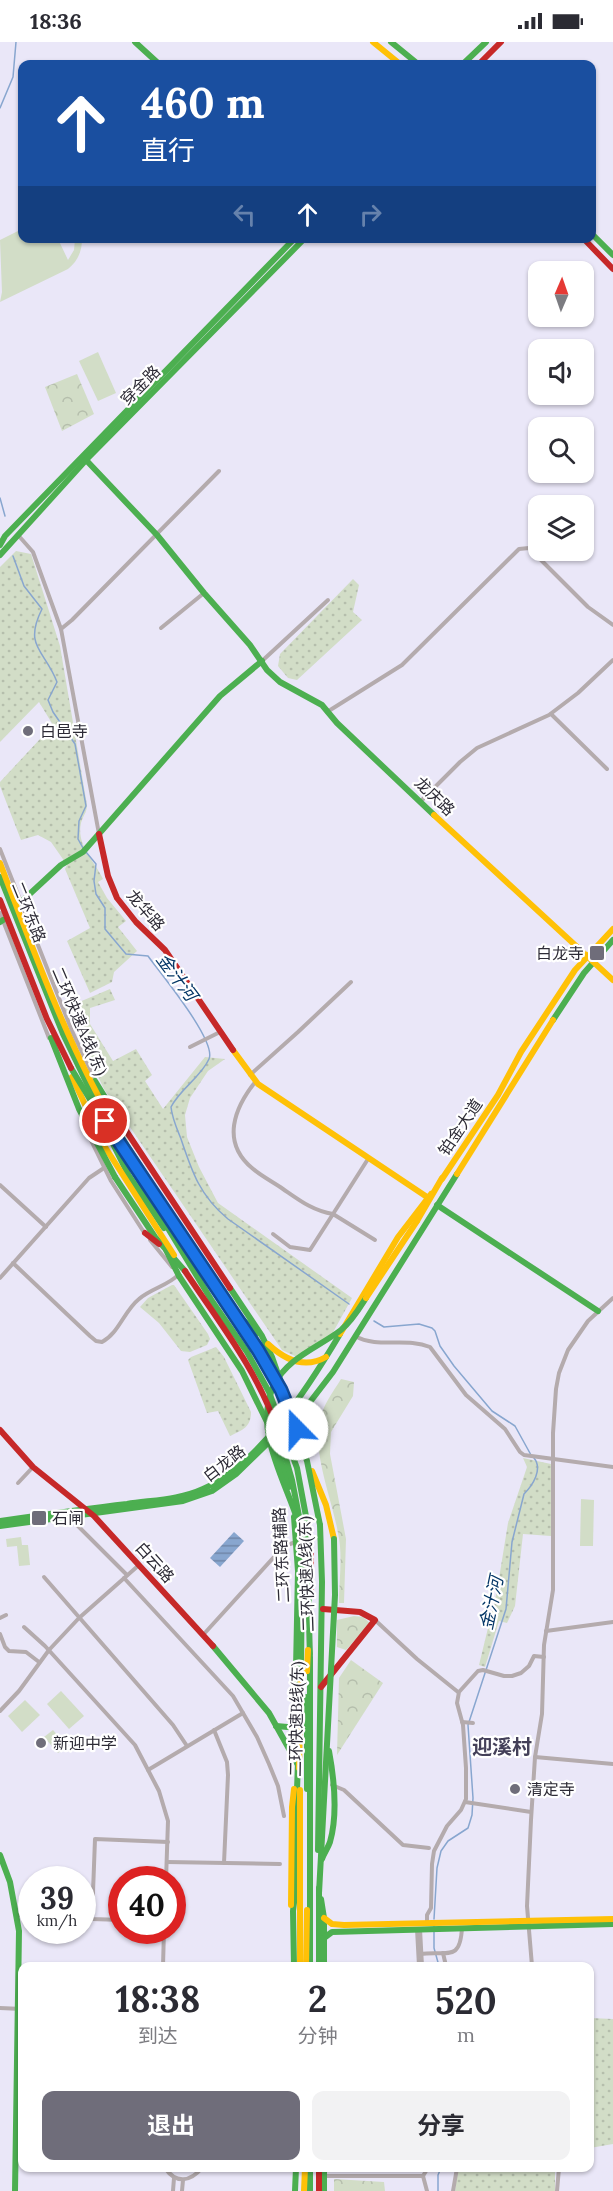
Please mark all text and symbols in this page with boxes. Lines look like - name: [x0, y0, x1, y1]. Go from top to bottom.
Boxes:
- text: 18:36: [30, 7, 82, 35]
- text: 460 m: [141, 76, 265, 130]
- icon: ahead: [42, 84, 120, 162]
- text: 直行: [141, 133, 195, 167]
- icon: left: [228, 198, 261, 231]
- icon: ahead: [291, 198, 324, 231]
- icon: right: [354, 198, 387, 231]
- north arrow: [528, 261, 594, 327]
- map controls: [528, 261, 594, 561]
- button: sound: [528, 339, 594, 405]
- street label: 穿金路: [116, 361, 164, 409]
- button: search: [528, 417, 594, 483]
- button: layers: [528, 495, 594, 561]
- place label: 白邑寺: [40, 721, 88, 741]
- marker: 白邑寺: [21, 724, 35, 738]
- street label: 龙庆路: [411, 772, 459, 820]
- street label: 二环东路: [8, 879, 50, 945]
- street label: 龙华路: [123, 885, 169, 935]
- place label: 白龙寺: [536, 943, 584, 963]
- marker: 白龙寺: [588, 944, 606, 962]
- water label: 金汁河: [152, 949, 204, 1008]
- street label: 二环快速A线(东): [47, 964, 112, 1079]
- pin: [79, 1095, 130, 1146]
- street label: 铂金大道: [434, 1095, 486, 1159]
- icon: arrive: [88, 1104, 121, 1137]
- position arrow: [265, 1397, 329, 1461]
- street label: 白龙路: [199, 1440, 249, 1486]
- street label: 二环东路辅路: [269, 1507, 293, 1603]
- place label: 石闸: [52, 1508, 84, 1528]
- marker: 石闸: [30, 1509, 48, 1527]
- street label: 二环快速A线(东): [294, 1516, 319, 1632]
- street label: 白云路: [132, 1537, 178, 1587]
- water label: 金汁河: [474, 1571, 508, 1632]
- street label: 二环快速B线(东): [285, 1661, 308, 1777]
- place label: 新迎中学: [53, 1733, 117, 1753]
- district label: 迎溪村: [472, 1734, 532, 1759]
- marker: 新迎中学: [34, 1736, 48, 1750]
- place label: 清定寺: [527, 1779, 575, 1799]
- marker: 清定寺: [508, 1782, 522, 1796]
- speed limit sign: 40: [108, 1866, 186, 1944]
- text: 39: [40, 1879, 74, 1917]
- text: km/h: [37, 1911, 77, 1930]
- text: 18:38: [115, 1976, 200, 2022]
- text: 2: [308, 1976, 327, 2022]
- text: 520: [435, 1978, 497, 2024]
- text: m: [457, 2022, 475, 2047]
- text: 到达: [138, 2023, 178, 2048]
- text: 分钟: [298, 2023, 338, 2048]
- button: 退出: [42, 2091, 300, 2160]
- button: 分享: [312, 2091, 570, 2160]

